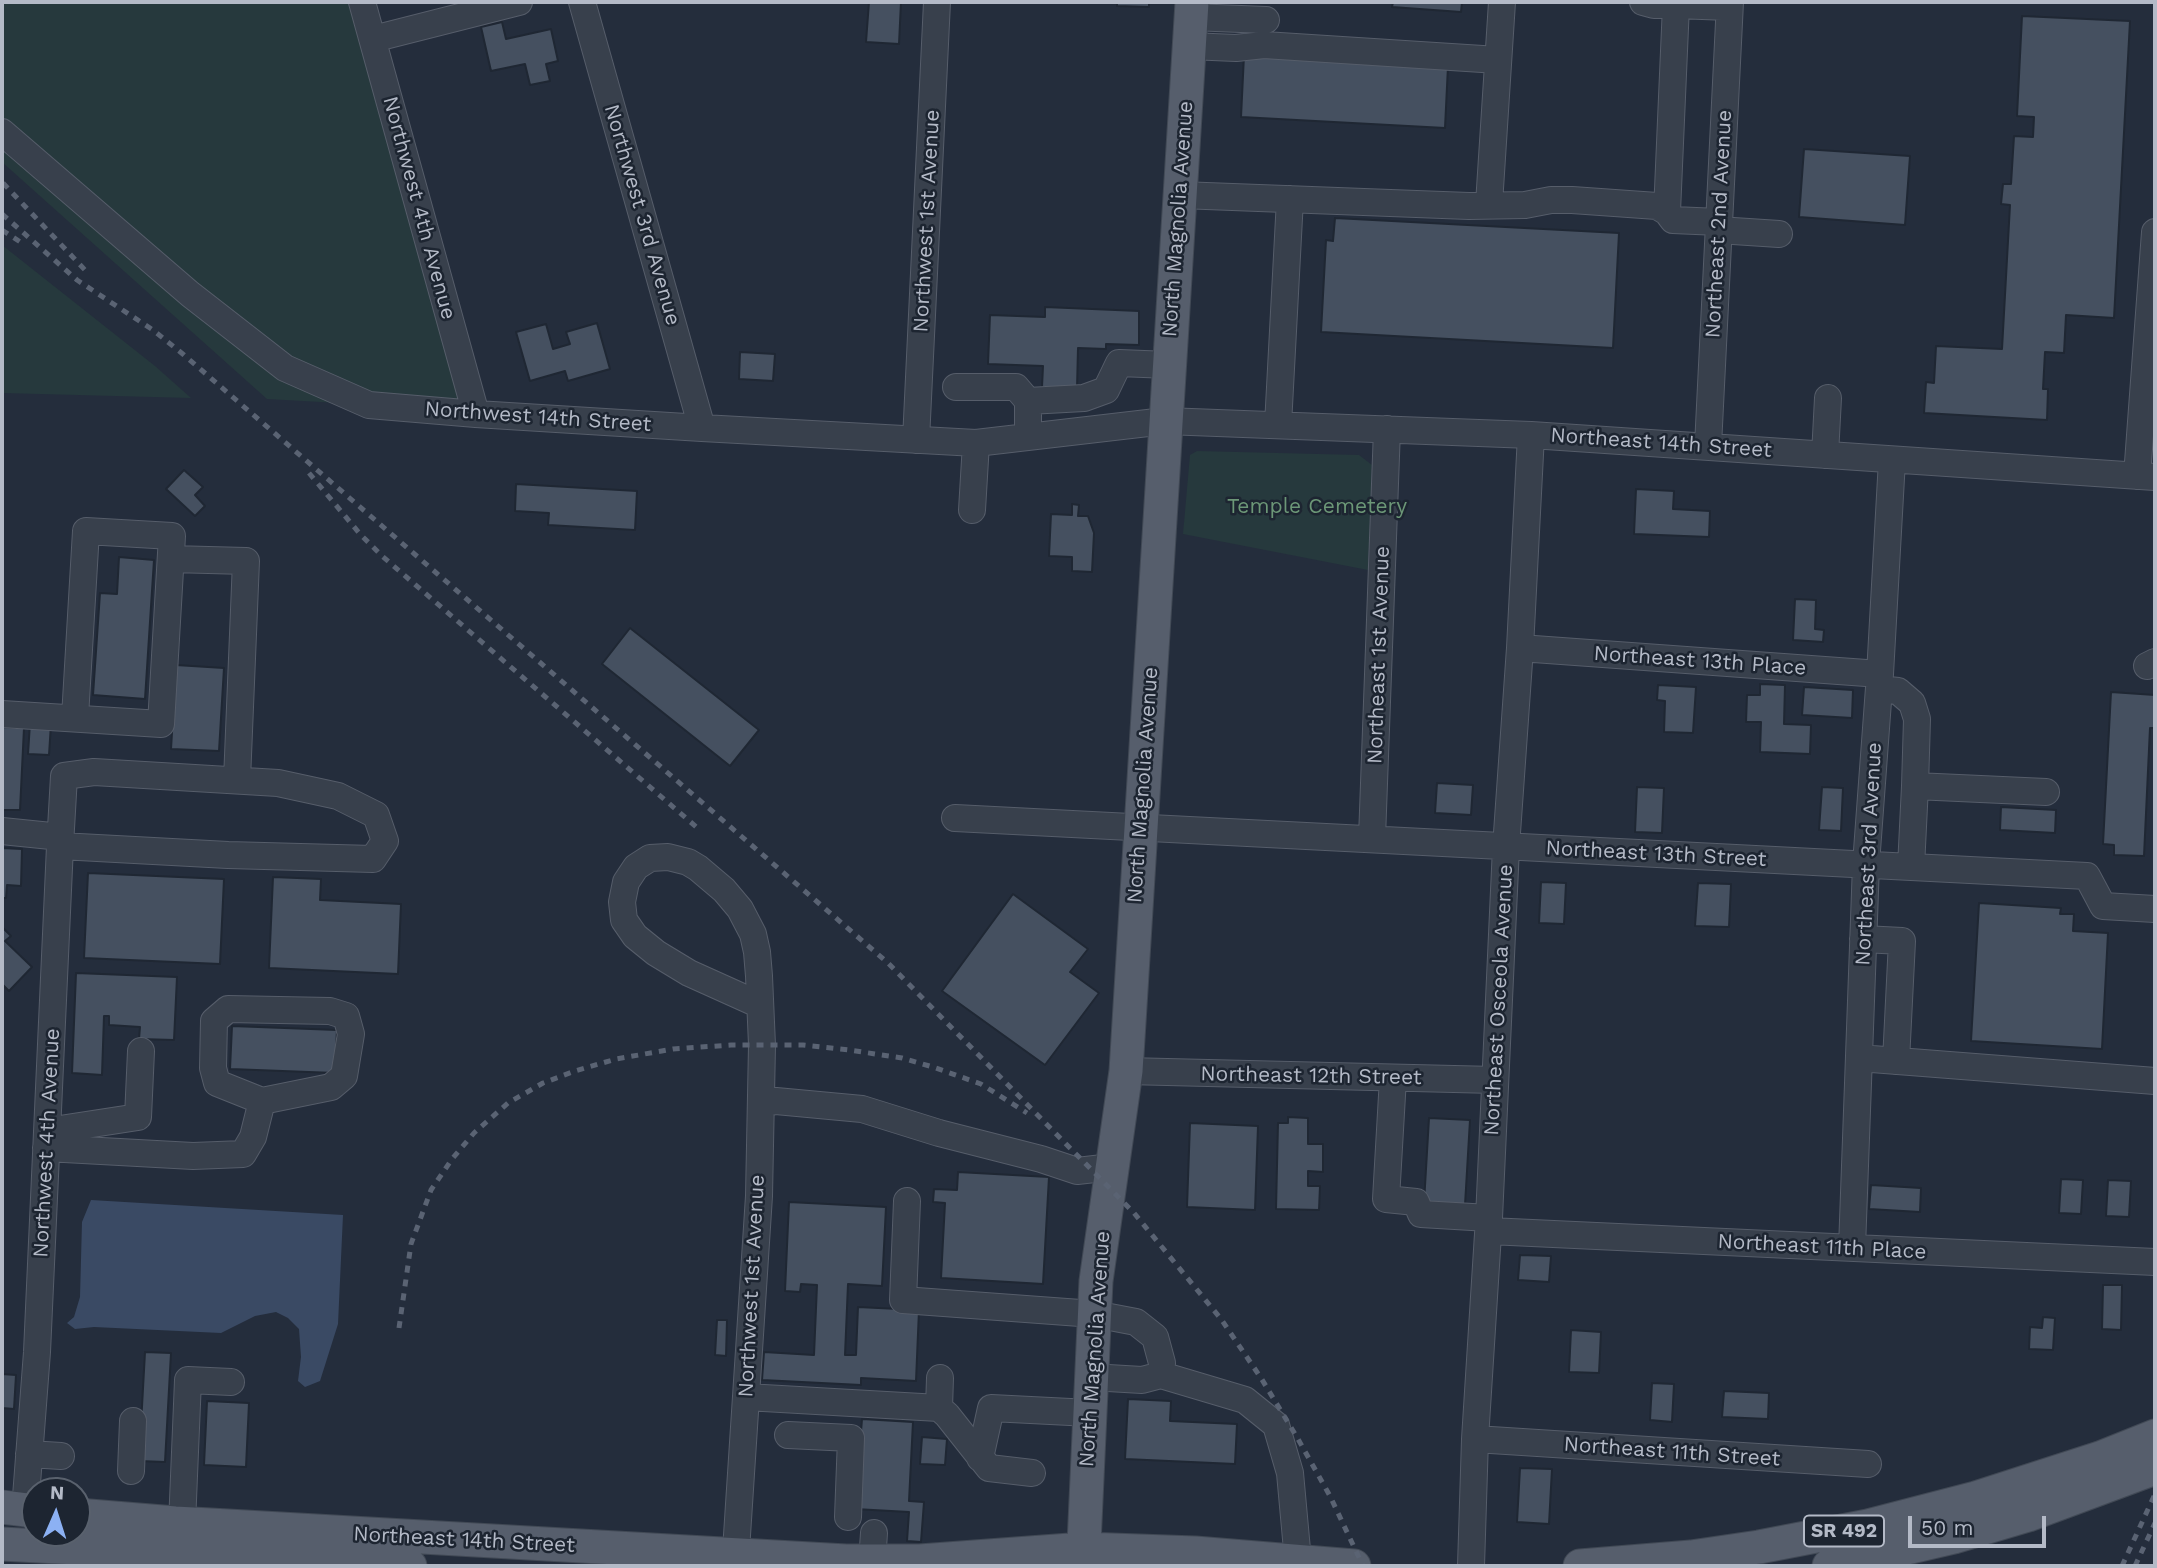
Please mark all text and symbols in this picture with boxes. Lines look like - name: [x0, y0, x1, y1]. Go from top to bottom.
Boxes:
- street label: Northwest 4th Avenue: [377, 94, 461, 322]
- street label: North Magnolia Avenue: [1157, 100, 1199, 338]
- street label: Northwest 3rd Avenue: [598, 102, 686, 328]
- street label: Northwest 1st Avenue: [909, 109, 945, 333]
- street label: Northeast 2nd Avenue: [1700, 109, 1738, 339]
- street label: Northwest 14th Street: [424, 397, 652, 437]
- street label: Northeast 14th Street: [1549, 423, 1773, 463]
- park label: Temple Cemetery: [1227, 494, 1407, 520]
- street label: Northeast 1st Avenue: [1363, 546, 1395, 764]
- street label: Northeast 13th Place: [1593, 641, 1807, 681]
- street label: North Magnolia Avenue: [1122, 666, 1164, 904]
- street label: Northeast 3rd Avenue: [1851, 742, 1887, 966]
- street label: Northeast 13th Street: [1545, 836, 1767, 872]
- street label: Northeast Osceola Avenue: [1479, 864, 1519, 1136]
- street label: Northwest 4th Avenue: [28, 1028, 66, 1258]
- street label: Northeast 12th Street: [1200, 1061, 1422, 1091]
- street label: Northwest 1st Avenue: [734, 1174, 770, 1398]
- street label: Northeast 11th Place: [1717, 1229, 1927, 1265]
- street label: North Magnolia Avenue: [1074, 1230, 1116, 1468]
- street label: Northeast 11th Street: [1563, 1432, 1781, 1472]
- north arrow: [21, 1477, 91, 1547]
- text: N: [49, 1481, 65, 1504]
- scale bar: [1912, 1502, 2050, 1546]
- text: 50 m: [1921, 1515, 1973, 1540]
- road number: SR 492: [1804, 1516, 1884, 1546]
- street label: Northeast 14th Street: [353, 1522, 575, 1558]

